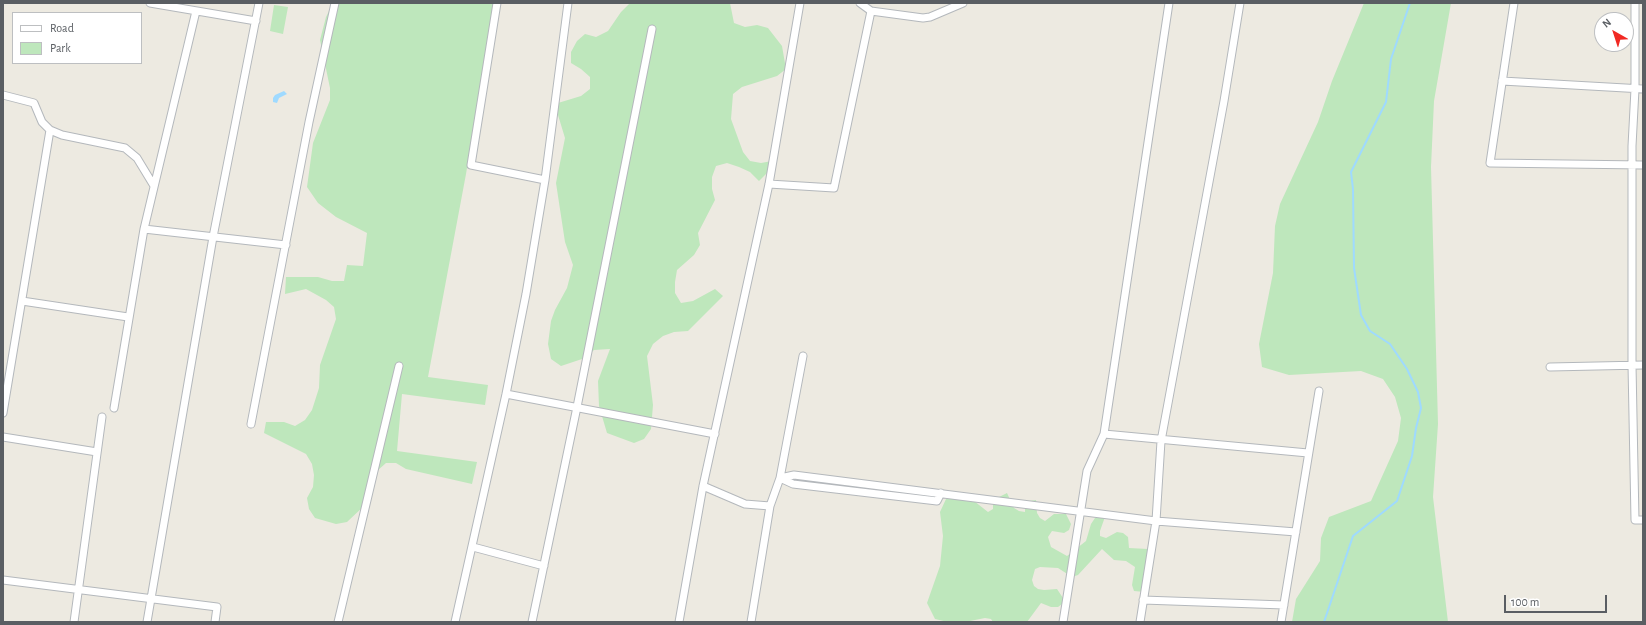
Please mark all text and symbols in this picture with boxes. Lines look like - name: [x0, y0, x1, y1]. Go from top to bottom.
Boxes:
- legend: [12, 12, 142, 64]
- north arrow: [1594, 12, 1634, 52]
- text: N: [1600, 16, 1613, 30]
- text: Road: [50, 22, 74, 34]
- text: Park: [50, 42, 71, 54]
- scale bar: [1506, 587, 1609, 613]
- text: 100 m: [1511, 596, 1539, 608]

